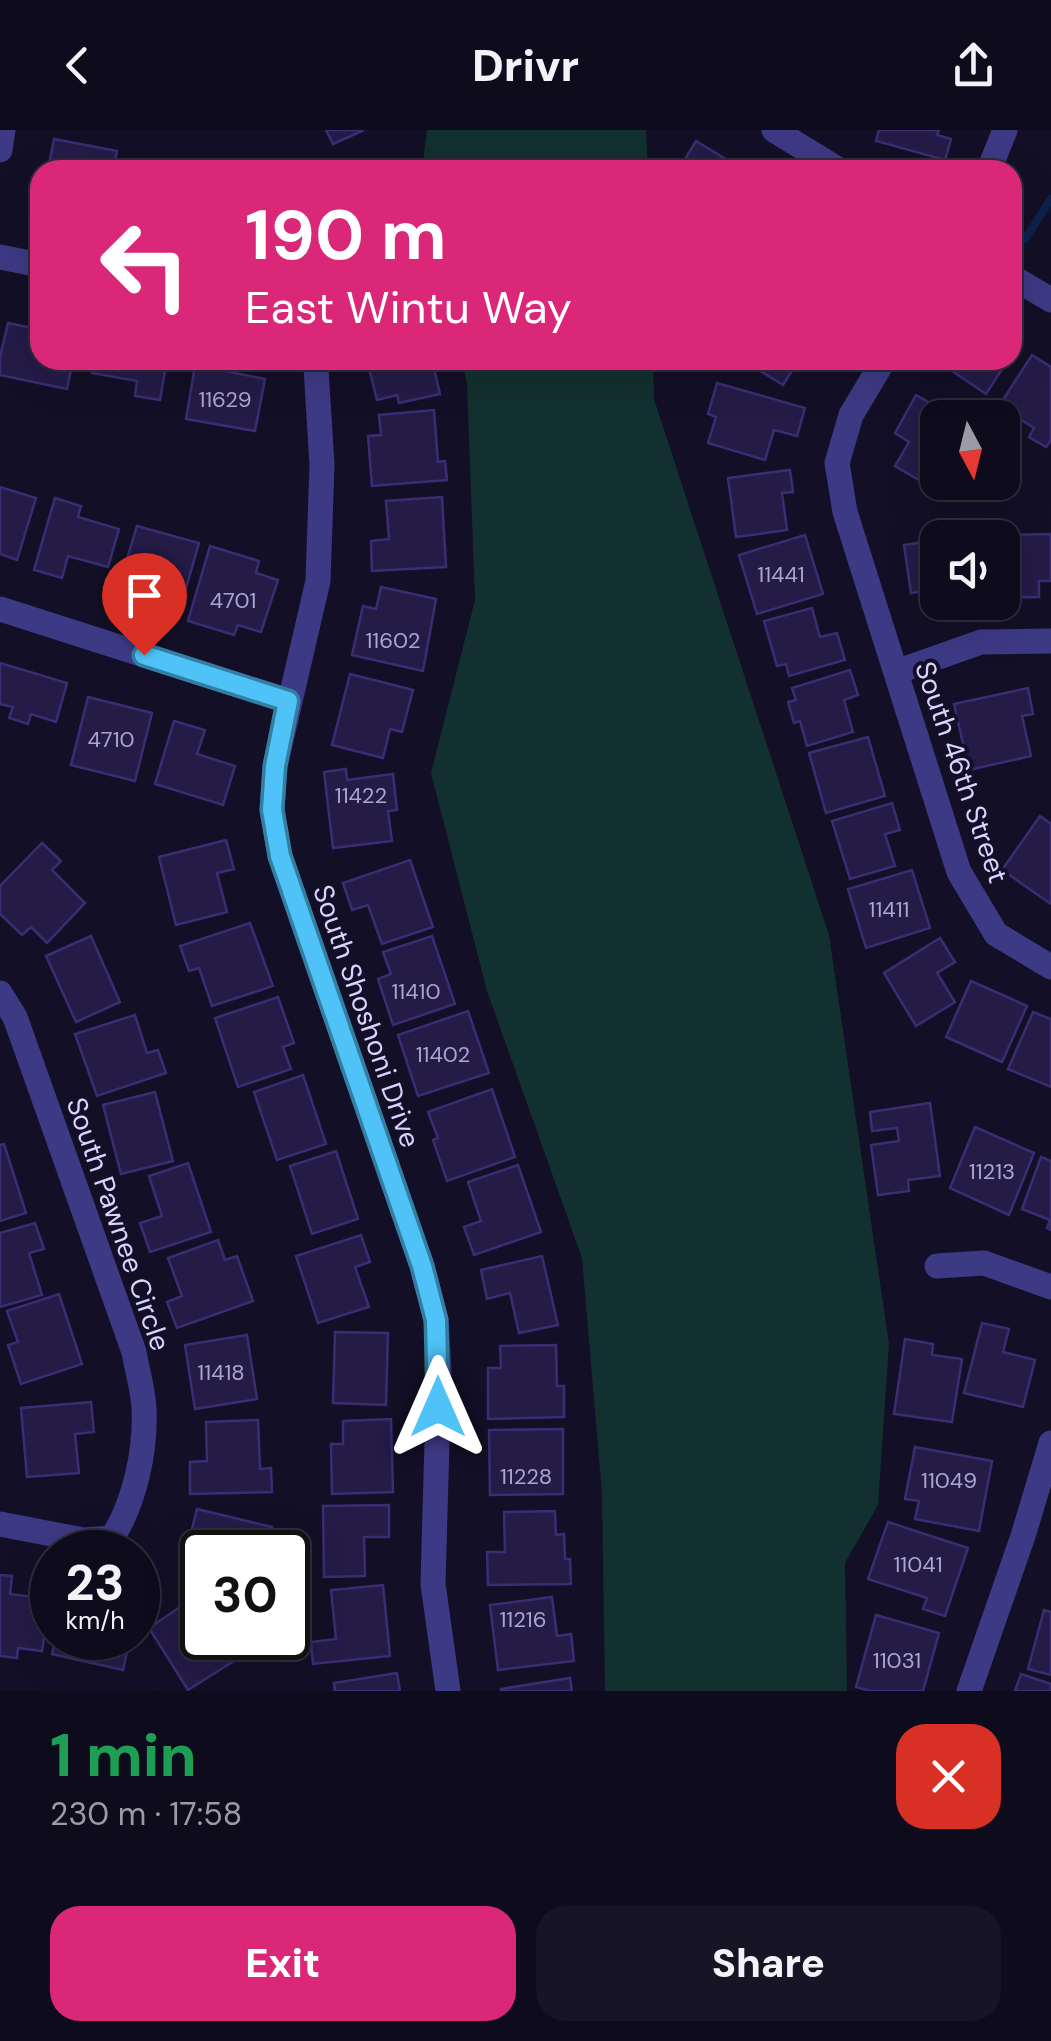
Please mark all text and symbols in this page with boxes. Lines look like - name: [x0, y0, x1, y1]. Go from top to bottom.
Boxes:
- text: Drivr: [472, 36, 579, 95]
- icon: back: [50, 38, 105, 93]
- icon: share: [946, 38, 1001, 93]
- text: 190 m: [245, 190, 447, 281]
- icon: left: [80, 200, 210, 330]
- text: East Wintu Way: [245, 278, 572, 337]
- house number: 11629: [198, 385, 252, 414]
- north arrow: [920, 400, 1020, 500]
- map controls: [920, 400, 1020, 620]
- button: sound: [920, 520, 1020, 620]
- pin: [102, 553, 187, 656]
- house number: 11441: [757, 560, 805, 589]
- icon: arrive: [117, 568, 172, 623]
- house number: 4701: [210, 586, 256, 615]
- house number: 11602: [365, 626, 421, 655]
- street label: South 46th Street: [906, 657, 1017, 888]
- house number: 4710: [87, 725, 135, 754]
- house number: 11422: [335, 781, 387, 810]
- street label: South Shoshoni Drive: [304, 880, 429, 1153]
- house number: 11411: [869, 895, 909, 924]
- house number: 11410: [392, 977, 441, 1006]
- house number: 11402: [416, 1040, 470, 1069]
- street label: South Pawnee Circle: [58, 1093, 179, 1356]
- house number: 11213: [969, 1157, 1015, 1186]
- position arrow: [386, 1355, 490, 1459]
- house number: 11418: [197, 1358, 245, 1387]
- house number: 11228: [500, 1462, 552, 1491]
- house number: 11049: [921, 1466, 977, 1495]
- speed limit sign: 30: [180, 1530, 310, 1660]
- text: 23: [66, 1550, 125, 1616]
- house number: 11041: [894, 1550, 943, 1579]
- text: km/h: [65, 1604, 125, 1637]
- house number: 11216: [499, 1605, 547, 1634]
- house number: 11031: [873, 1646, 921, 1675]
- text: 1 min: [50, 1716, 197, 1795]
- button: close: [896, 1724, 1001, 1829]
- text: 230 m · 17:58: [50, 1793, 242, 1835]
- button: Exit: [50, 1906, 516, 2021]
- button: Share: [536, 1906, 1001, 2021]

